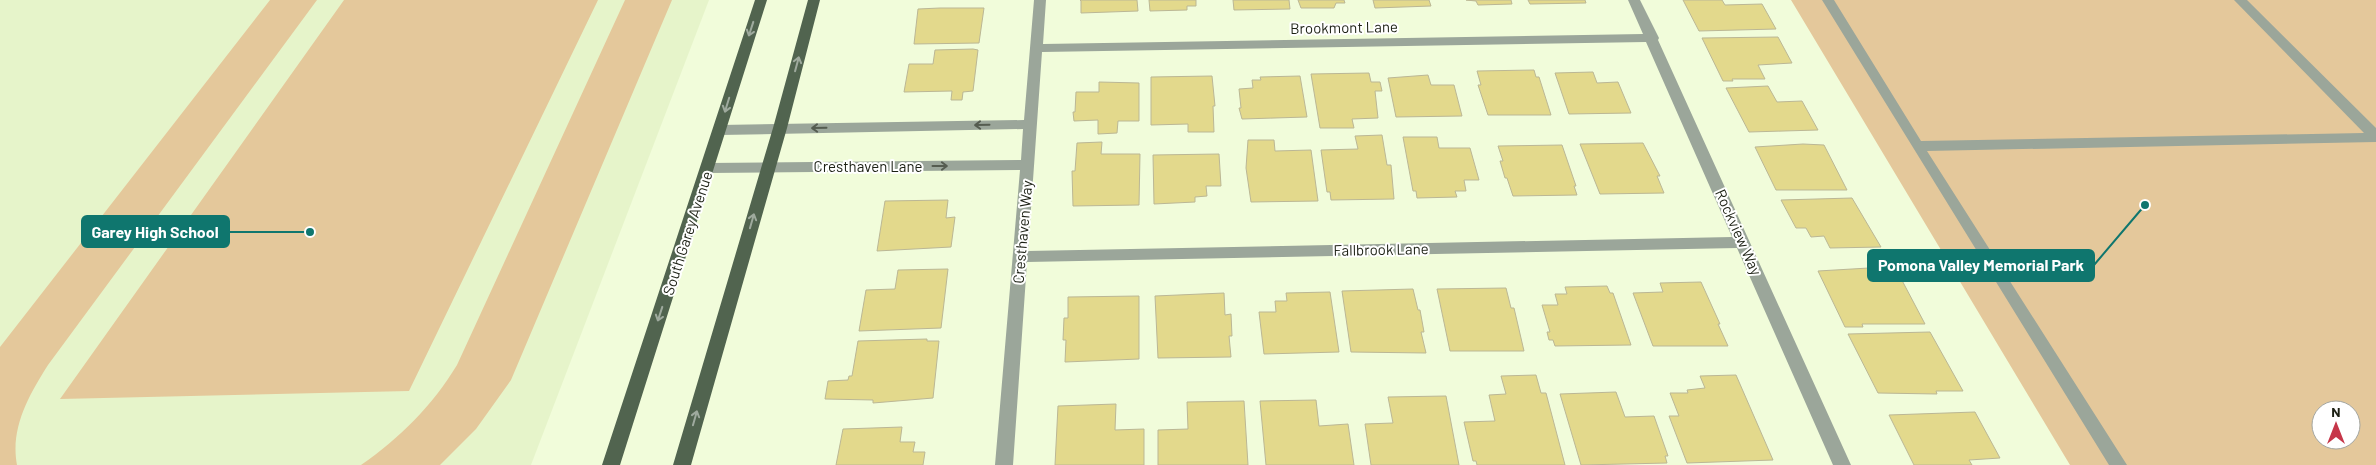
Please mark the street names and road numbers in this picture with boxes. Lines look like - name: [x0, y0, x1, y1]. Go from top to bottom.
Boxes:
- street label: Brookmont Lane: [1290, 17, 1398, 37]
- street label: Cresthaven Lane: [814, 157, 922, 175]
- street label: South Garey Avenue: [659, 169, 715, 297]
- street label: Cresthaven Way: [1009, 180, 1035, 284]
- street label: Rockview Way: [1712, 186, 1766, 278]
- street label: Fallbrook Lane: [1333, 239, 1429, 259]

